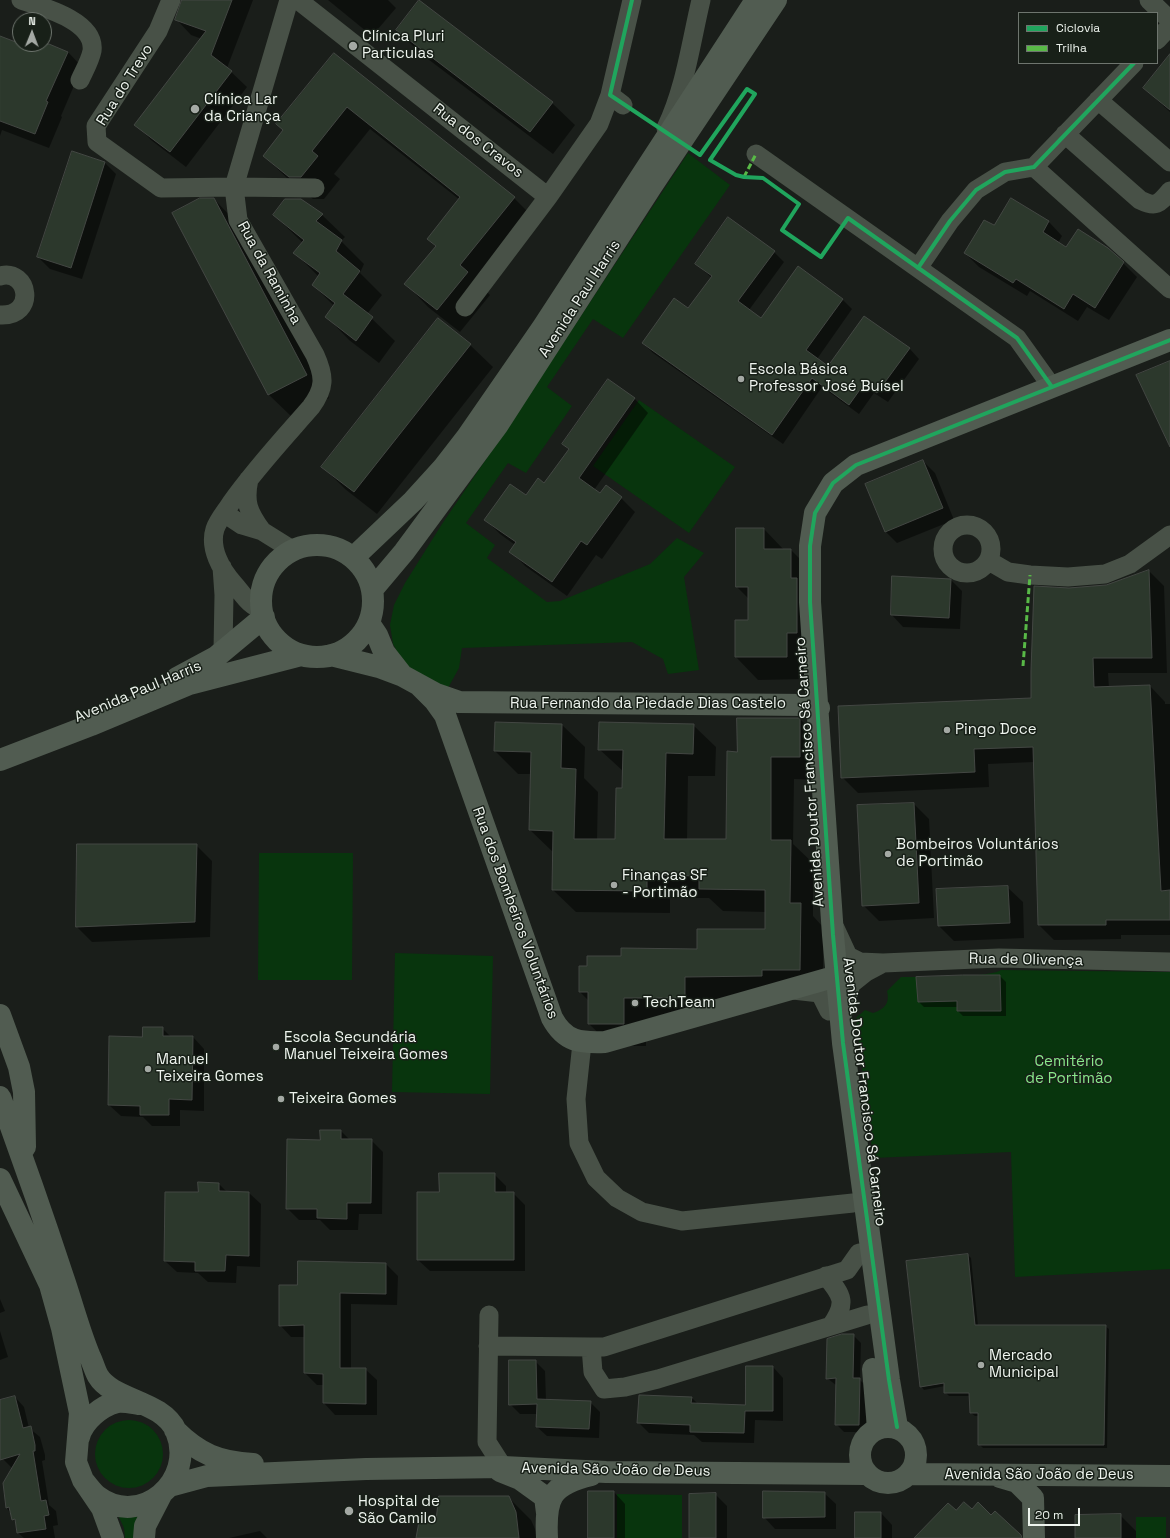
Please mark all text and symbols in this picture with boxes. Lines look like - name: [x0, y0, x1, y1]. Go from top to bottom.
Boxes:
- north arrow: [12, 12, 52, 52]
- legend: [1018, 12, 1158, 64]
- text: N: [28, 14, 36, 28]
- text: Ciclovia: [1056, 20, 1100, 36]
- place label: Clínica Pluri Particulas: [362, 28, 444, 63]
- marker: Clínica Pluri Particulas: [347, 40, 359, 52]
- text: Trilha: [1056, 40, 1087, 56]
- street label: Rua do Trevo: [93, 41, 157, 129]
- place label: Clínica Lar da Criança: [204, 91, 281, 126]
- street label: Rua dos Cravos: [429, 100, 527, 182]
- marker: Clínica Lar da Criança: [189, 103, 201, 115]
- street label: Rua da Raminha: [233, 218, 305, 328]
- street label: Avenida Paul Harris: [535, 237, 625, 361]
- place label: Escola Básica Professor José Buísel: [749, 361, 904, 396]
- marker: Escola Básica Professor José Buísel: [736, 374, 746, 384]
- street label: Avenida Doutor Francisco Sá Carneiro: [792, 636, 828, 908]
- street label: Avenida Paul Harris: [72, 657, 204, 727]
- street label: Rua Fernando da Piedade Dias Castelo: [510, 695, 786, 713]
- place label: Pingo Doce: [955, 721, 1037, 739]
- marker: Pingo Doce: [942, 725, 952, 735]
- street label: Rua dos Bombeiros Voluntários: [468, 805, 562, 1021]
- place label: Bombeiros Voluntários de Portimão: [896, 836, 1059, 871]
- marker: Bombeiros Voluntários de Portimão: [883, 849, 893, 859]
- place label: Finanças SF - Portimão: [622, 867, 707, 902]
- marker: Finanças SF - Portimão: [609, 880, 619, 890]
- street label: Rua de Olivença: [969, 950, 1083, 970]
- street label: Avenida Doutor Francisco Sá Carneiro: [839, 957, 889, 1227]
- place label: TechTeam: [643, 994, 715, 1012]
- marker: TechTeam: [630, 998, 640, 1008]
- place label: Escola Secundária Manuel Teixeira Gomes: [284, 1029, 448, 1064]
- marker: Escola Secundária Manuel Teixeira Gomes: [271, 1042, 281, 1052]
- place label: Manuel Teixeira Gomes: [156, 1051, 264, 1086]
- park label: Cemitério de Portimão: [1025, 1053, 1113, 1088]
- marker: Manuel Teixeira Gomes: [143, 1064, 153, 1074]
- place label: Teixeira Gomes: [289, 1090, 397, 1108]
- marker: Teixeira Gomes: [276, 1094, 286, 1104]
- place label: Mercado Municipal: [989, 1347, 1059, 1382]
- marker: Mercado Municipal: [976, 1360, 986, 1370]
- street label: Avenida São João de Deus: [521, 1459, 711, 1481]
- street label: Avenida São João de Deus: [944, 1466, 1134, 1484]
- place label: Hospital de São Camilo: [358, 1493, 440, 1528]
- scale bar: [1030, 1500, 1082, 1526]
- marker: Hospital de São Camilo: [343, 1505, 355, 1517]
- text: 20 m: [1035, 1507, 1063, 1523]

